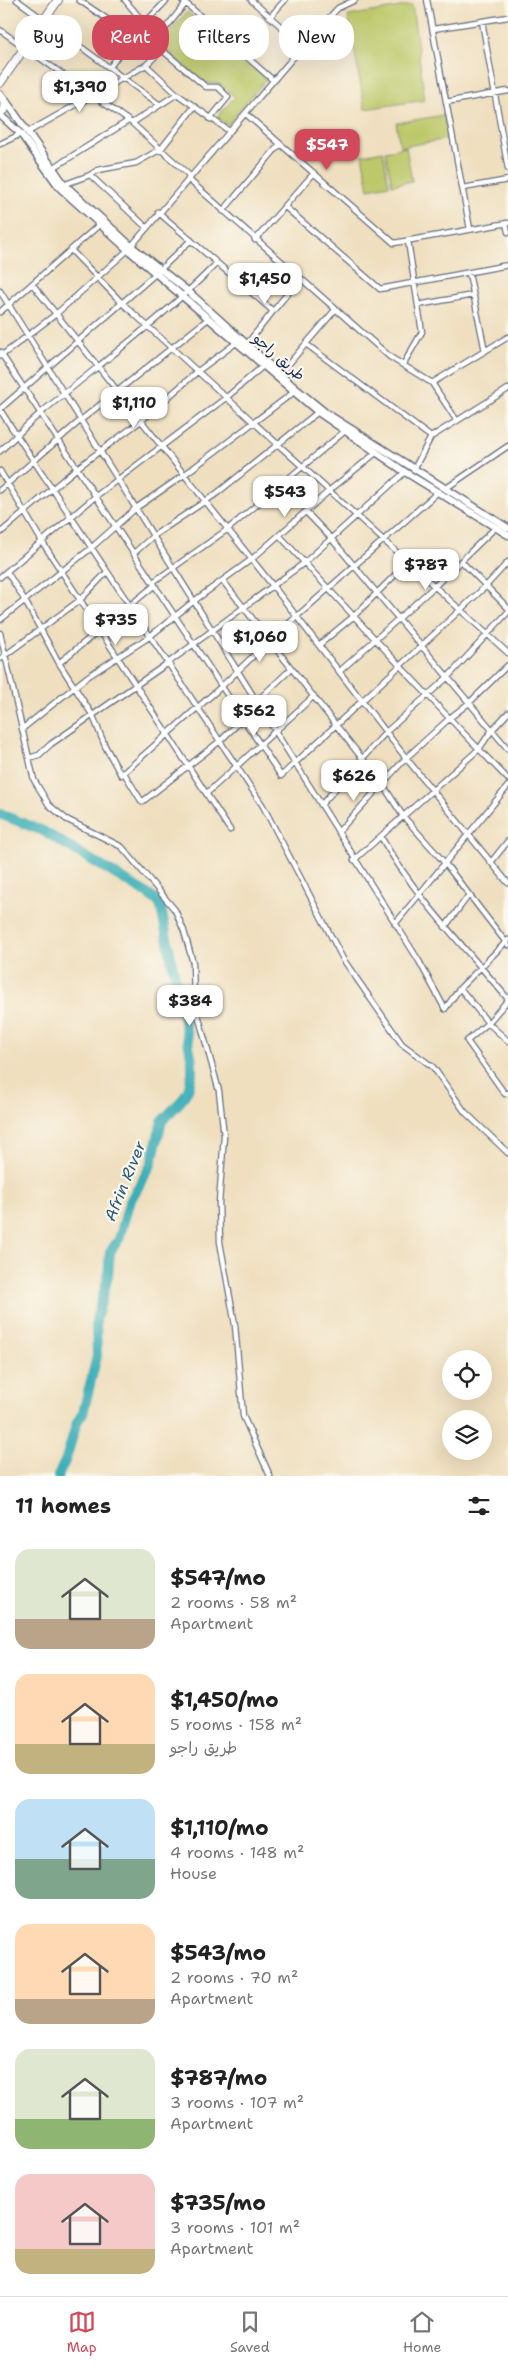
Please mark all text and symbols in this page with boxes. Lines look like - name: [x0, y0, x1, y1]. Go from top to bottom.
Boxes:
- chip: Buy: [15, 15, 82, 60]
- chip: Rent: [92, 15, 169, 60]
- chip: Filters: [179, 15, 269, 60]
- chip: New: [279, 15, 354, 60]
- pin: $1,390: [39, 70, 121, 113]
- text: $1,390: [53, 76, 107, 97]
- pin: $547: [297, 128, 357, 171]
- text: $547: [306, 134, 348, 155]
- pin: $1,450: [224, 262, 306, 305]
- text: $1,450: [239, 268, 291, 289]
- street label: طريق راجو: [248, 328, 309, 385]
- pin: $1,110: [93, 386, 175, 429]
- text: $1,110: [112, 392, 156, 413]
- pin: $543: [255, 476, 315, 518]
- text: $543: [264, 481, 306, 502]
- pin: $787: [396, 548, 456, 591]
- text: $787: [404, 554, 448, 575]
- pin: $735: [86, 604, 146, 646]
- text: $735: [95, 609, 137, 630]
- pin: $1,060: [219, 620, 301, 663]
- text: $1,060: [233, 626, 287, 647]
- pin: $562: [224, 694, 284, 737]
- text: $562: [233, 700, 275, 721]
- pin: $626: [324, 760, 384, 802]
- text: $626: [332, 765, 376, 786]
- pin: $384: [160, 984, 220, 1027]
- text: $384: [168, 990, 212, 1011]
- water label: Afrin Rıver: [99, 1138, 151, 1224]
- map controls: [442, 1350, 492, 1460]
- button: locate: [442, 1350, 492, 1400]
- button: layers: [442, 1410, 492, 1460]
- text: 11 homes: [15, 1492, 111, 1520]
- icon: filters: [465, 1492, 493, 1520]
- text: $547/mo: [170, 1564, 266, 1592]
- icon: home: [55, 1569, 115, 1629]
- text: 2 rooms · 58 m²: [170, 1592, 297, 1613]
- text: Apartment: [170, 1613, 253, 1634]
- text: $1,450/mo: [170, 1686, 279, 1714]
- icon: home: [55, 1694, 115, 1754]
- text: 5 rooms · 158 m²: [170, 1714, 302, 1735]
- text: طريق راجو: [170, 1737, 237, 1758]
- text: $1,110/mo: [170, 1814, 269, 1842]
- icon: home: [55, 1819, 115, 1879]
- text: 4 rooms · 148 m²: [170, 1842, 304, 1863]
- text: House: [170, 1863, 217, 1884]
- text: $543/mo: [170, 1939, 266, 1967]
- icon: home: [55, 1944, 115, 2004]
- text: 2 rooms · 70 m²: [170, 1967, 298, 1988]
- text: Apartment: [170, 1988, 253, 2009]
- text: $787/mo: [170, 2064, 268, 2092]
- icon: home: [55, 2069, 115, 2129]
- text: 3 rooms · 107 m²: [170, 2092, 304, 2113]
- text: Apartment: [170, 2113, 253, 2134]
- text: $735/mo: [170, 2189, 266, 2217]
- icon: home: [55, 2194, 115, 2254]
- text: 3 rooms · 101 m²: [170, 2217, 300, 2238]
- text: Apartment: [170, 2238, 253, 2259]
- tab: Map: [67, 2308, 97, 2356]
- tab: Saved: [230, 2308, 270, 2356]
- tab: Home: [403, 2308, 441, 2356]

